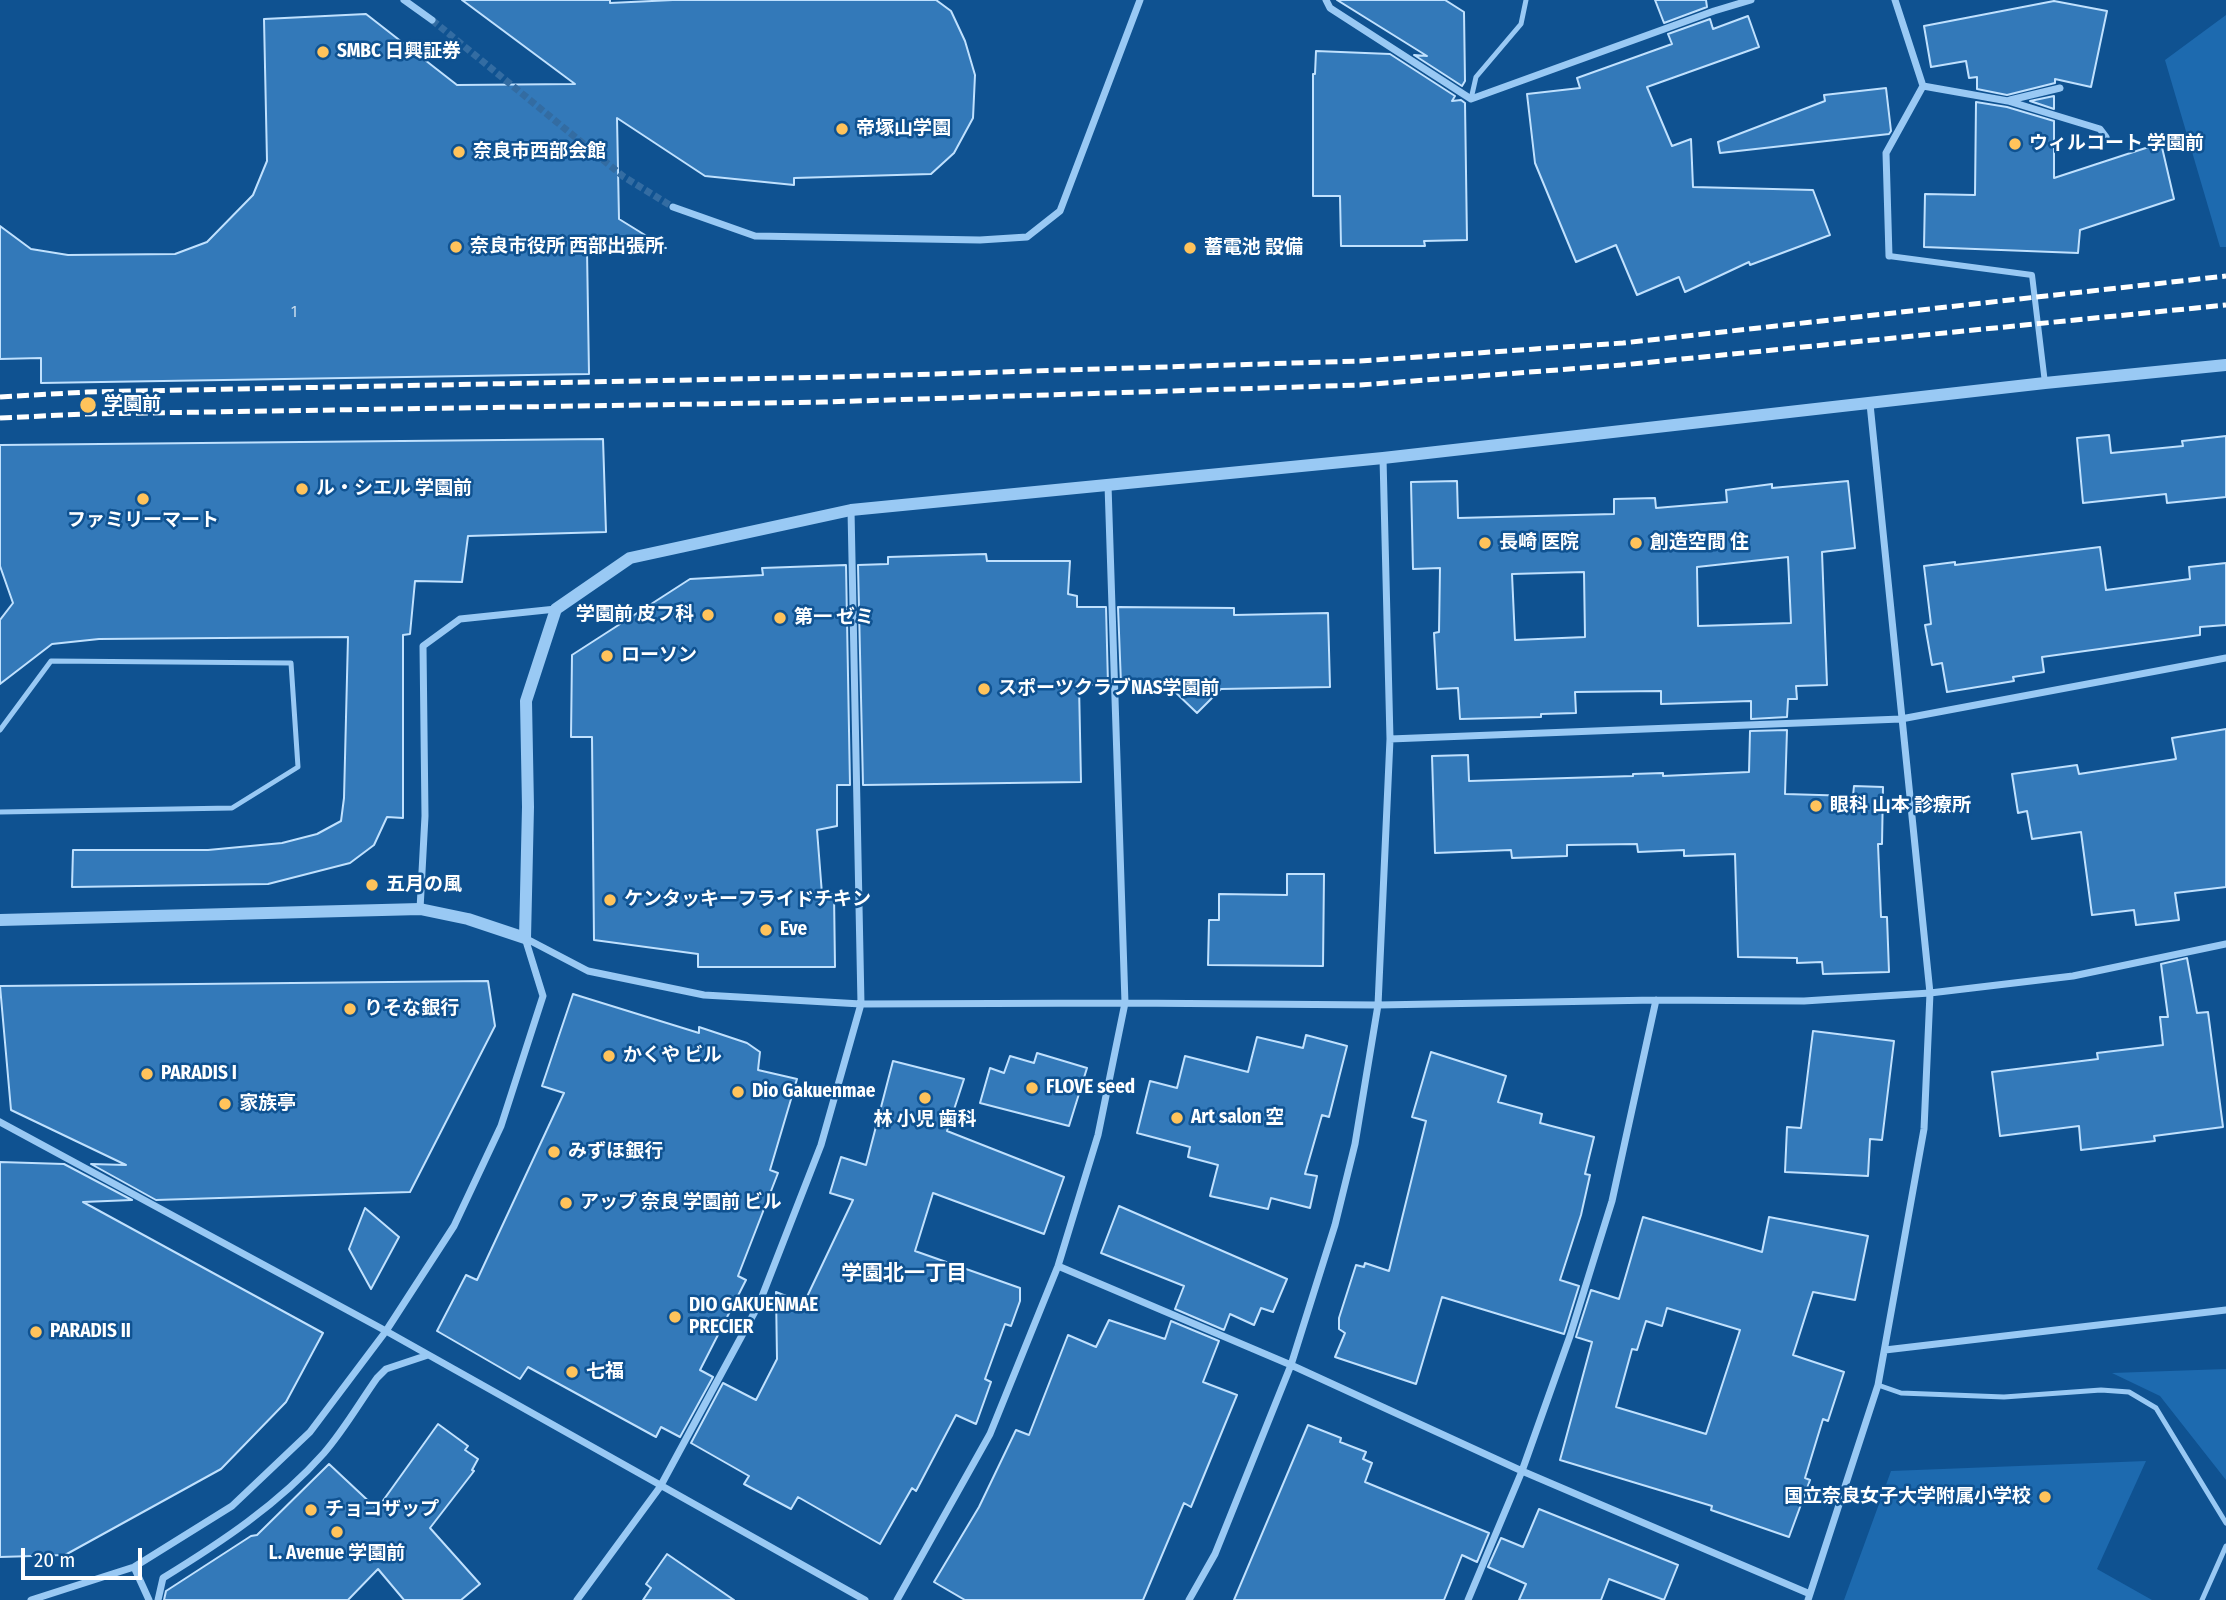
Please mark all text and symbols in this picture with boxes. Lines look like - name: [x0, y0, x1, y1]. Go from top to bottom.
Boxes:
- place label: SMBC 日興証券: [337, 41, 461, 63]
- marker: SMBC 日興証券: [315, 44, 331, 60]
- place label: 帝塚山学園: [856, 118, 951, 140]
- marker: 帝塚山学園: [834, 121, 850, 137]
- place label: ウィルコート 学園前: [2029, 133, 2204, 155]
- marker: ウィルコート 学園前: [2007, 136, 2023, 152]
- place label: 奈良市西部会館: [473, 141, 606, 163]
- marker: 奈良市西部会館: [451, 144, 467, 160]
- place label: 奈良市役所 西部出張所: [470, 236, 664, 258]
- place label: 蓄電池 設備: [1204, 237, 1303, 259]
- marker: 奈良市役所 西部出張所: [448, 239, 464, 255]
- marker: 蓄電池 設備: [1182, 240, 1198, 256]
- house number: 1: [291, 303, 297, 323]
- place label: 学園前: [104, 394, 161, 416]
- marker: 学園前: [78, 395, 98, 415]
- place label: ル・シエル 学園前: [316, 478, 472, 500]
- marker: ル・シエル 学園前: [294, 481, 310, 497]
- marker: ファミリーマート: [135, 491, 151, 507]
- place label: ファミリーマート: [67, 510, 219, 532]
- place label: 長崎 医院: [1499, 532, 1579, 554]
- place label: 創造空間 住: [1650, 532, 1749, 554]
- marker: 長崎 医院: [1477, 535, 1493, 551]
- marker: 創造空間 住: [1628, 535, 1644, 551]
- place label: 学園前 皮フ科: [576, 604, 694, 626]
- marker: 学園前 皮フ科: [700, 607, 716, 623]
- place label: 第一 ゼミ: [794, 607, 874, 629]
- marker: 第一 ゼミ: [772, 610, 788, 626]
- place label: ローソン: [621, 645, 697, 667]
- marker: ローソン: [599, 648, 615, 664]
- place label: スポーツクラブNAS学園前: [998, 678, 1220, 700]
- marker: スポーツクラブNAS学園前: [976, 681, 992, 697]
- place label: 眼科 山本 診療所: [1830, 795, 1971, 817]
- marker: 眼科 山本 診療所: [1808, 798, 1824, 814]
- place label: 五月の風: [386, 874, 462, 896]
- marker: 五月の風: [364, 877, 380, 893]
- place label: ケンタッキーフライドチキン: [624, 889, 871, 911]
- marker: ケンタッキーフライドチキン: [602, 892, 618, 908]
- place label: Eve: [780, 919, 807, 941]
- marker: Eve: [758, 922, 774, 938]
- place label: りそな銀行: [364, 998, 459, 1020]
- marker: りそな銀行: [342, 1001, 358, 1017]
- place label: かくや ビル: [623, 1045, 722, 1067]
- marker: かくや ビル: [601, 1048, 617, 1064]
- place label: PARADIS I: [161, 1063, 237, 1085]
- marker: PARADIS I: [139, 1066, 155, 1082]
- place label: FLOVE seed: [1046, 1077, 1135, 1099]
- marker: FLOVE seed: [1024, 1080, 1040, 1096]
- place label: Dio Gakuenmae: [752, 1081, 875, 1103]
- marker: Dio Gakuenmae: [730, 1084, 746, 1100]
- marker: 林 小児 歯科: [917, 1090, 933, 1106]
- place label: 家族亭: [239, 1093, 296, 1115]
- marker: 家族亭: [217, 1096, 233, 1112]
- place label: Art salon 空: [1191, 1107, 1285, 1129]
- place label: 林 小児 歯科: [874, 1109, 976, 1131]
- marker: Art salon 空: [1169, 1110, 1185, 1126]
- place label: みずほ銀行: [568, 1141, 663, 1163]
- marker: みずほ銀行: [546, 1144, 562, 1160]
- place label: アップ 奈良 学園前 ビル: [580, 1192, 782, 1214]
- marker: アップ 奈良 学園前 ビル: [558, 1195, 574, 1211]
- district label: 学園北一丁目: [841, 1261, 967, 1287]
- place label: DIO GAKUENMAE PRECIER: [689, 1295, 818, 1339]
- marker: DIO GAKUENMAE PRECIER: [667, 1309, 683, 1325]
- place label: PARADIS II: [50, 1321, 131, 1343]
- marker: PARADIS II: [28, 1324, 44, 1340]
- place label: 七福: [586, 1361, 624, 1383]
- marker: 七福: [564, 1364, 580, 1380]
- place label: 国立奈良女子大学附属小学校: [1784, 1486, 2031, 1508]
- marker: 国立奈良女子大学附属小学校: [2037, 1489, 2053, 1505]
- place label: チョコザップ: [325, 1499, 439, 1521]
- marker: チョコザップ: [303, 1502, 319, 1518]
- marker: L. Avenue 学園前: [329, 1524, 345, 1540]
- scale bar: [24, 1534, 145, 1578]
- place label: L. Avenue 学園前: [269, 1543, 405, 1565]
- text: 20 m: [34, 1547, 75, 1573]

